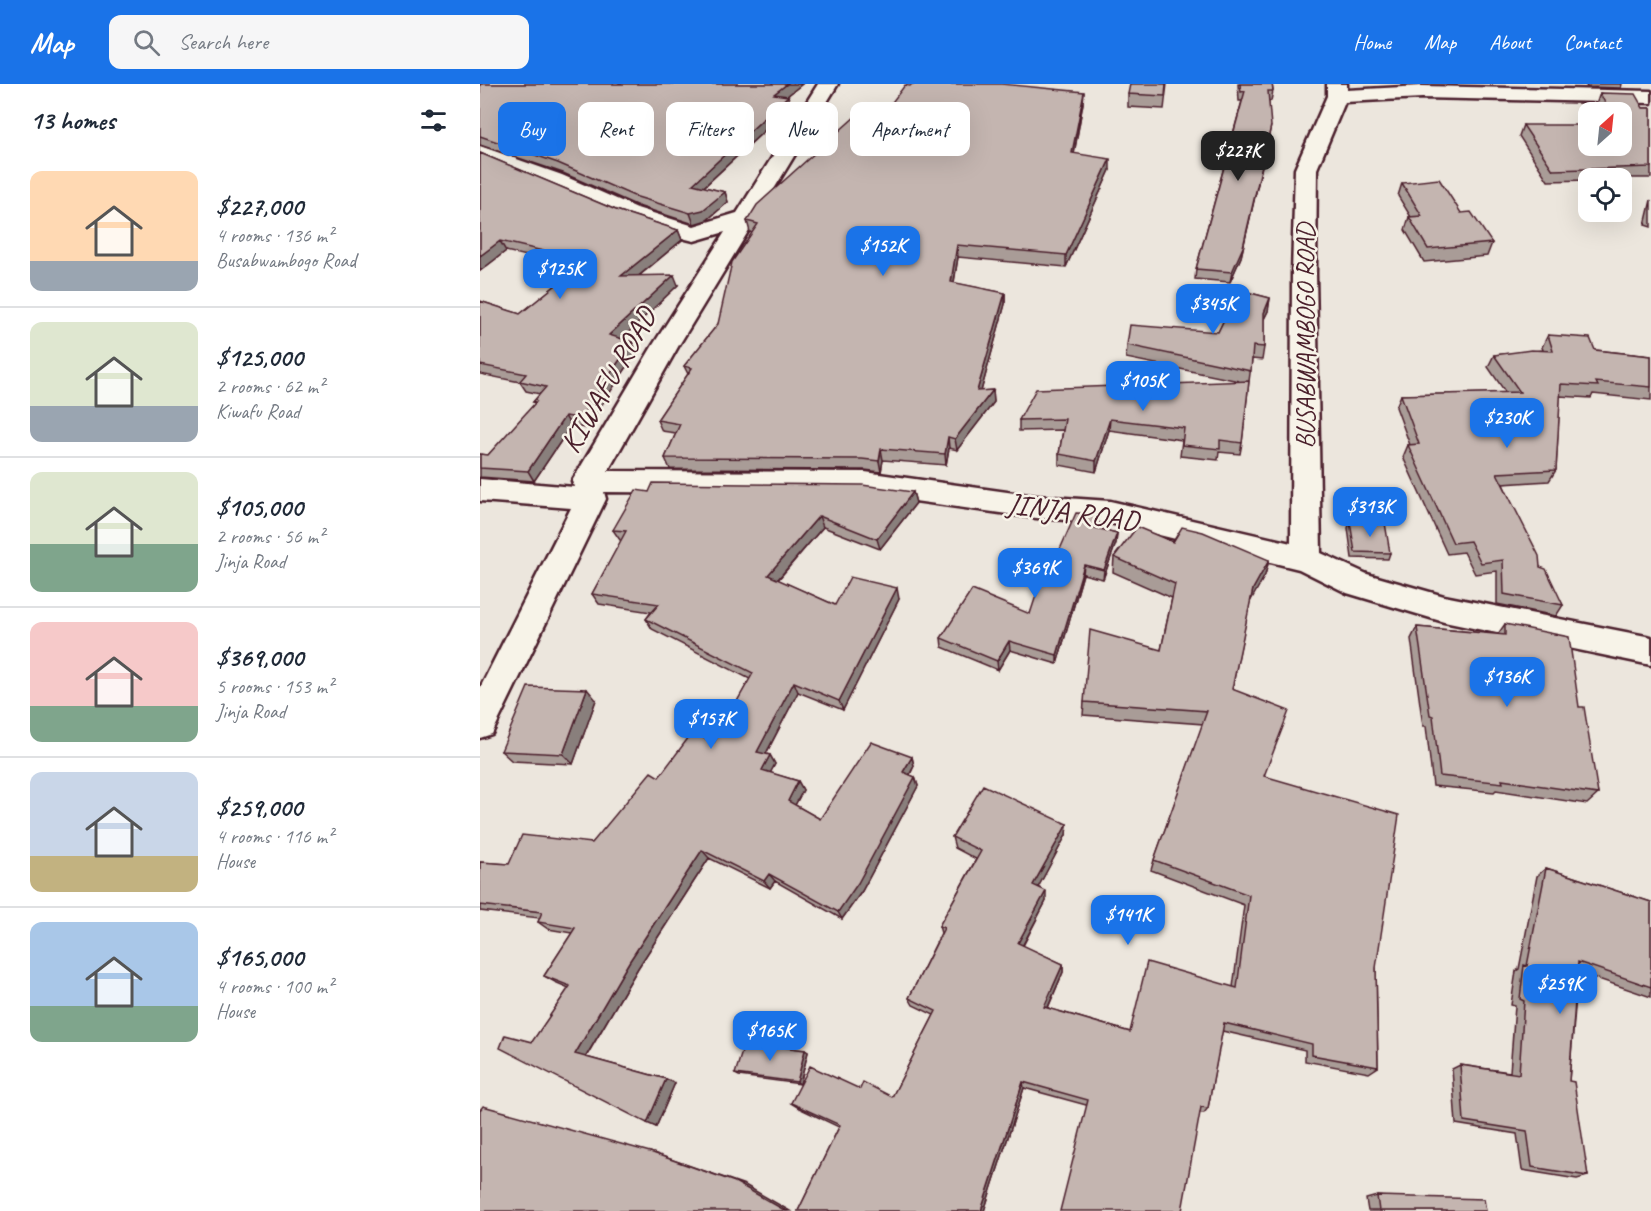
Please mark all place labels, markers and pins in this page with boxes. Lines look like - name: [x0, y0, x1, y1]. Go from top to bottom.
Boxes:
- pin: $227K: [1196, 131, 1280, 182]
- pin: $152K: [841, 226, 925, 277]
- pin: $125K: [518, 249, 602, 300]
- pin: $345K: [1171, 284, 1255, 335]
- pin: $105K: [1101, 361, 1185, 412]
- pin: $230K: [1465, 398, 1549, 449]
- pin: $313K: [1328, 487, 1412, 538]
- pin: $369K: [993, 548, 1077, 599]
- pin: $136K: [1465, 657, 1549, 708]
- pin: $157K: [669, 699, 753, 750]
- pin: $141K: [1086, 895, 1170, 946]
- pin: $259K: [1518, 964, 1602, 1015]
- pin: $165K: [728, 1011, 812, 1062]

